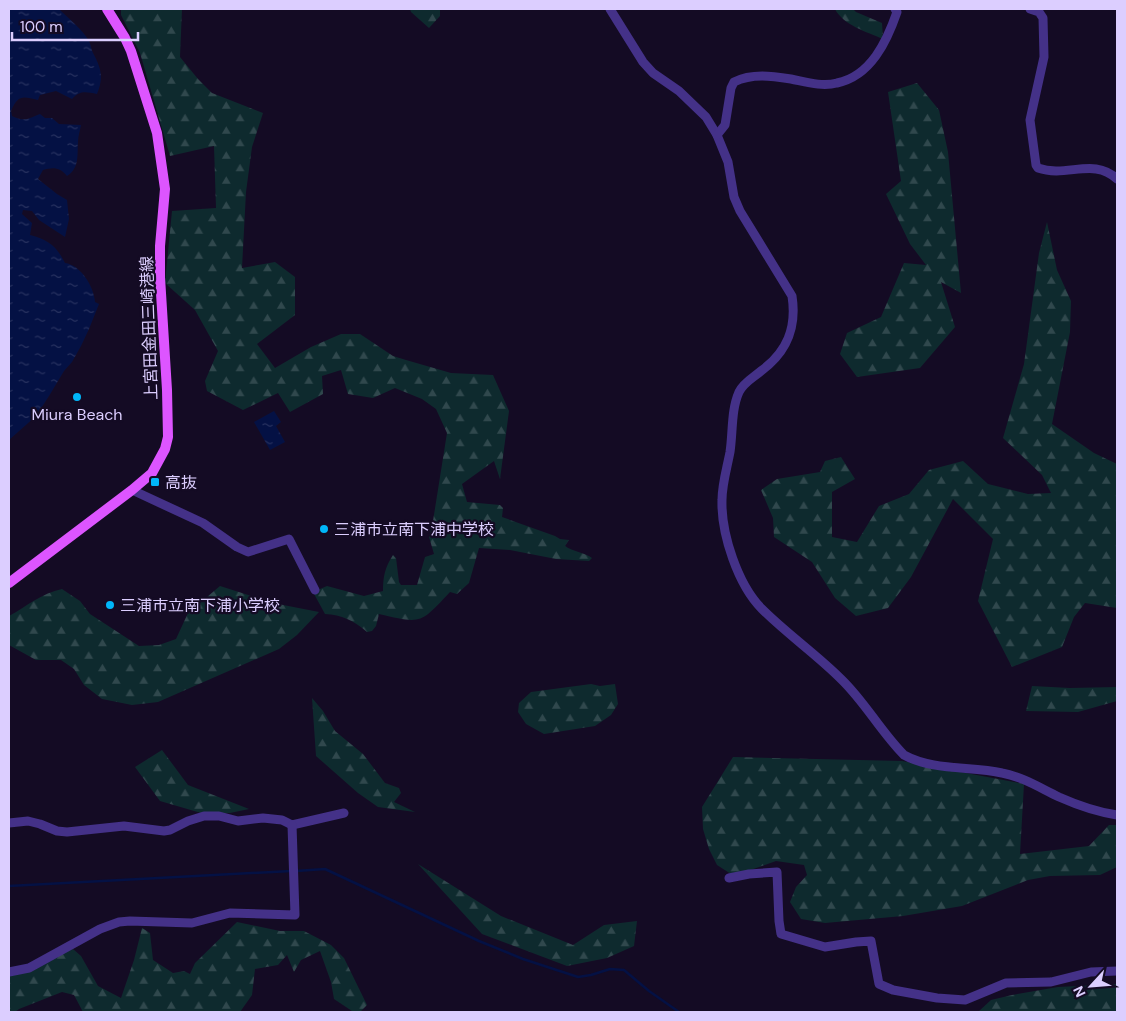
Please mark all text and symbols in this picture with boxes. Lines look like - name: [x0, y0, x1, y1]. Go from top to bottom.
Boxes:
- scale bar: [12, 10, 139, 42]
- text: 100 m: [20, 17, 63, 37]
- street label: 上宮田金田三崎港線: [136, 256, 162, 400]
- marker: Miura Beach: [71, 391, 83, 403]
- place label: Miura Beach: [31, 404, 123, 425]
- place label: 高抜: [165, 472, 197, 493]
- marker: 高抜: [149, 476, 161, 488]
- place label: 三浦市立南下浦中学校: [334, 519, 494, 540]
- marker: 三浦市立南下浦中学校: [318, 523, 330, 535]
- place label: 三浦市立南下浦小学校: [120, 595, 280, 616]
- marker: 三浦市立南下浦小学校: [104, 599, 116, 611]
- north arrow: [1066, 961, 1116, 1011]
- text: N: [1069, 983, 1090, 1000]

